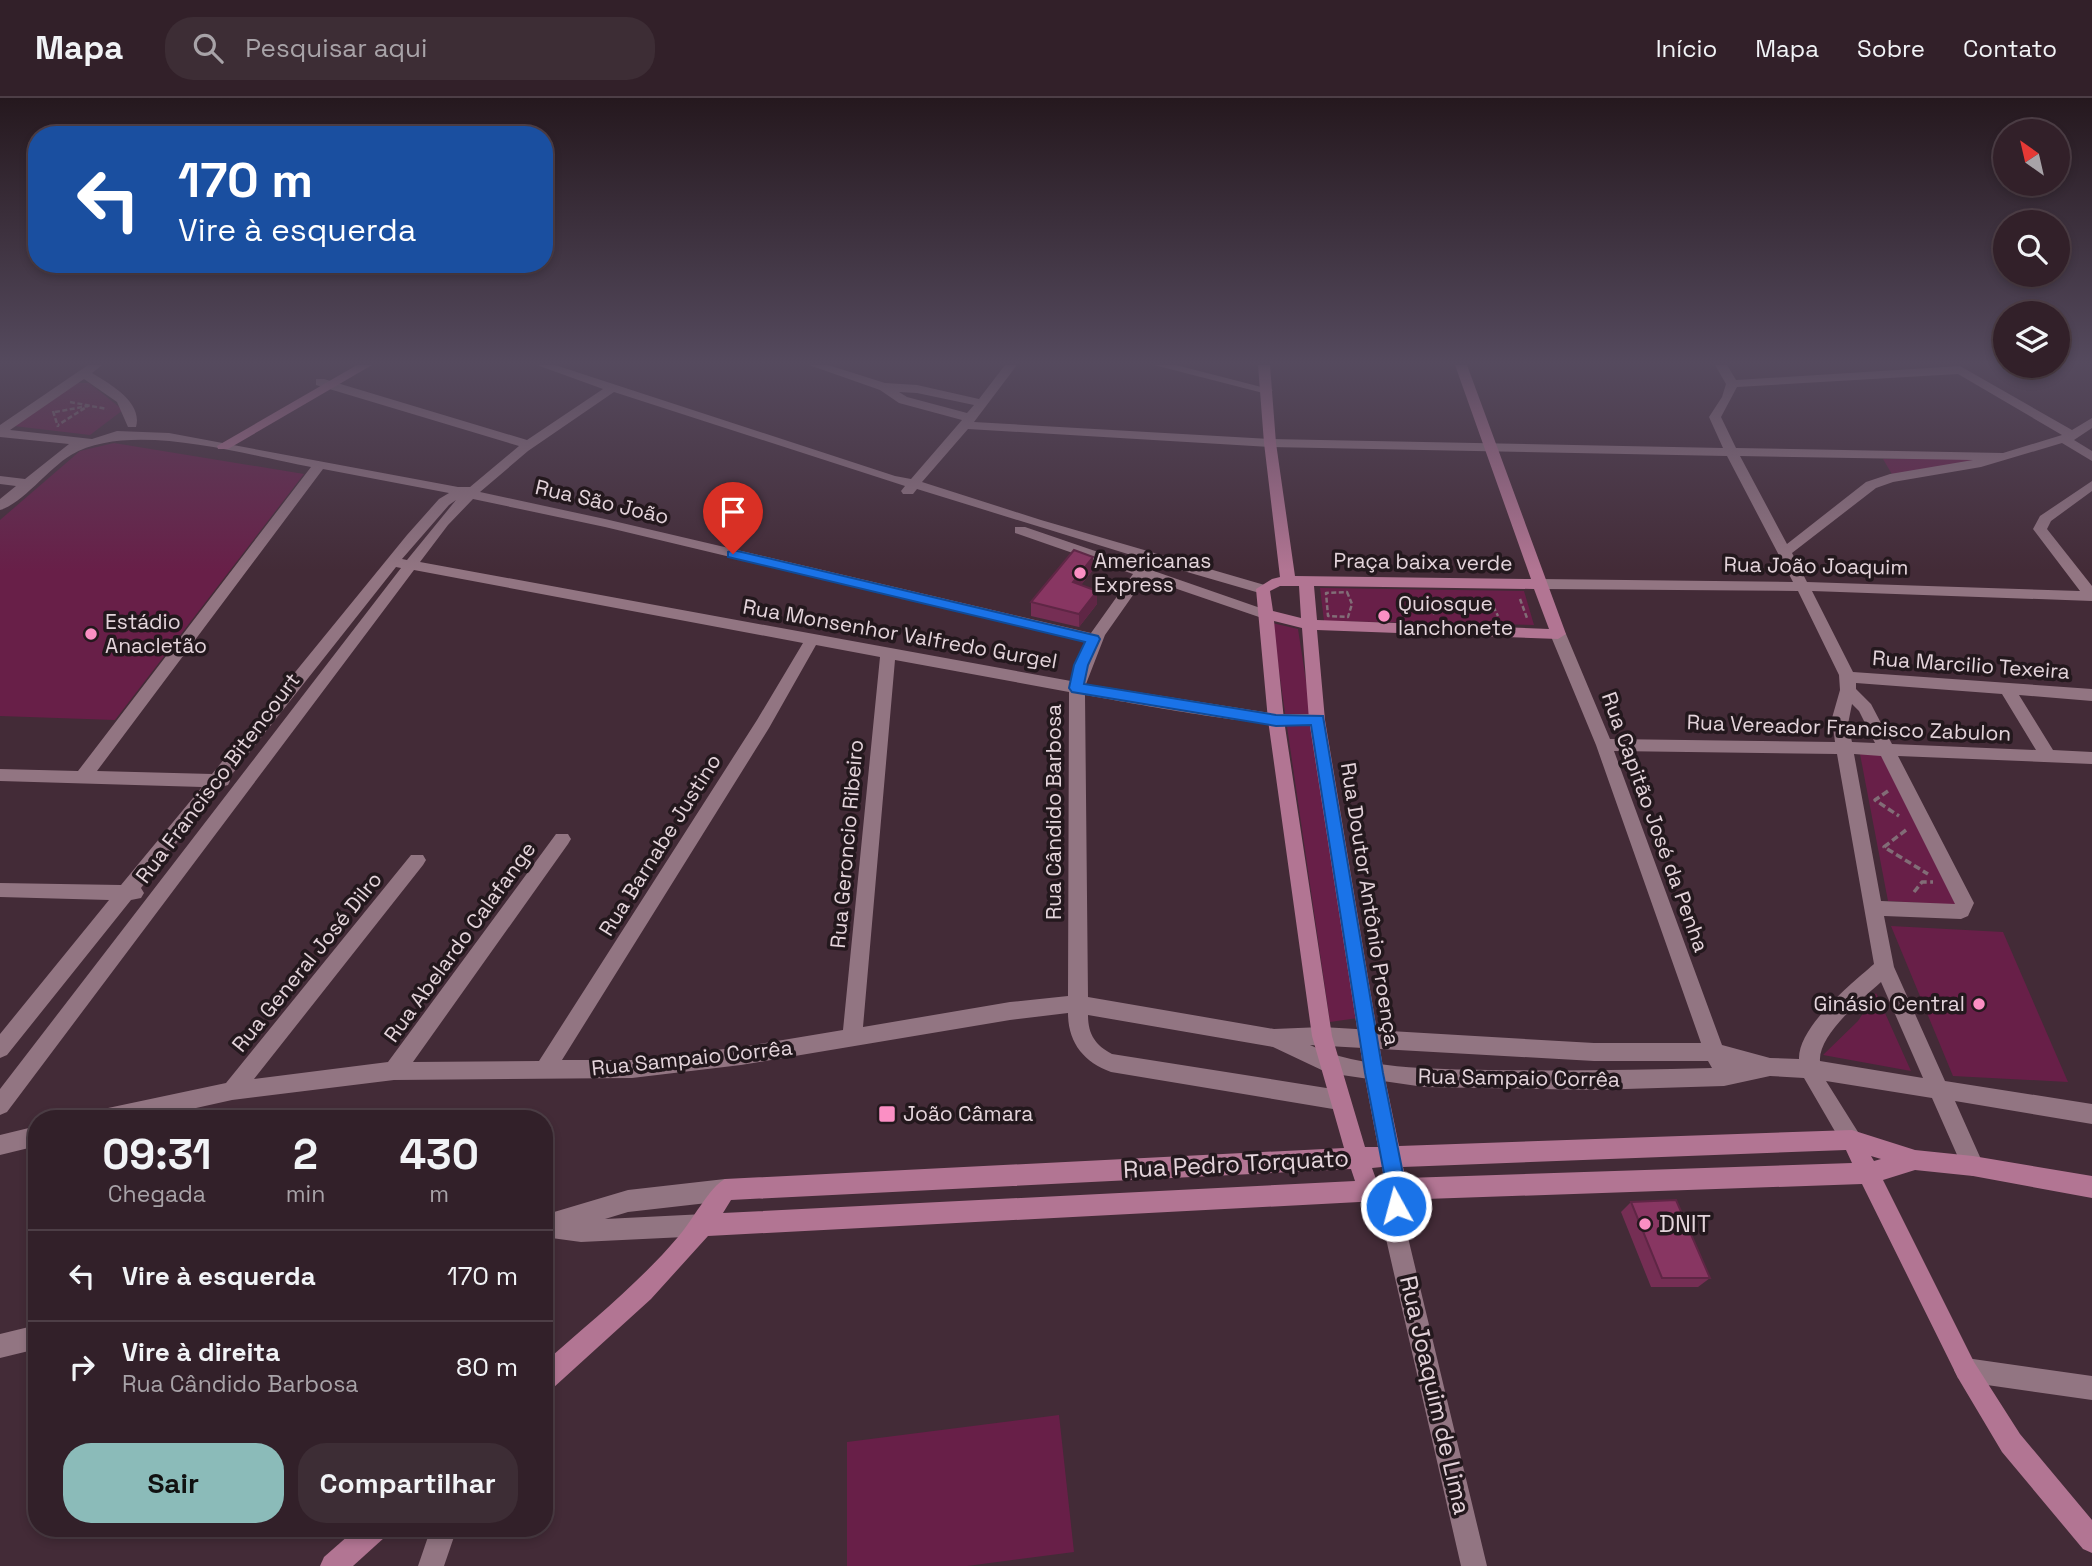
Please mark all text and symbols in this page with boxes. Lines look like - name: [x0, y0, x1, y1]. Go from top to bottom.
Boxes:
- search box: [165, 17, 655, 80]
- text: Mapa: [35, 27, 123, 69]
- icon: search: [189, 29, 227, 67]
- text: Pesquisar aqui: [245, 31, 427, 65]
- text: Início: [1656, 33, 1717, 64]
- text: Mapa: [1755, 33, 1819, 64]
- text: Sobre: [1857, 33, 1925, 64]
- text: Contato: [1963, 33, 2057, 64]
- north arrow: [1993, 119, 2070, 196]
- map controls: [1993, 119, 2070, 378]
- text: 170 m: [178, 149, 313, 211]
- icon: left: [63, 154, 154, 245]
- text: Vire à esquerda: [178, 210, 416, 250]
- button: search: [1993, 210, 2070, 287]
- button: layers: [1993, 301, 2070, 378]
- street label: Rua São João: [533, 473, 672, 530]
- pin: [703, 482, 763, 554]
- icon: arrive: [714, 493, 752, 531]
- street label: Praça baixa verde: [1333, 546, 1513, 577]
- place label: Americanas Express: [1094, 547, 1211, 598]
- street label: Rua João Joaquim: [1723, 550, 1909, 581]
- marker: Americanas Express: [1072, 565, 1088, 581]
- place label: Quiosque lanchonete: [1398, 590, 1513, 641]
- street label: Rua Monsenhor Valfredo Gurgel: [741, 593, 1059, 674]
- place label: Estádio Anacletão: [105, 608, 207, 659]
- marker: Quiosque lanchonete: [1376, 608, 1392, 624]
- marker: Estádio Anacletão: [83, 626, 99, 642]
- street label: Rua Marcilio Texeira: [1871, 644, 2071, 685]
- street label: Rua Francisco Bitencourt: [130, 667, 306, 888]
- street label: Rua Capitão José da Penha: [1596, 688, 1715, 956]
- street label: Rua Cândido Barbosa: [1040, 704, 1067, 920]
- street label: Rua Vereador Francisco Zabulon: [1686, 708, 2012, 747]
- street label: Rua Geroncio Ribeiro: [824, 738, 869, 949]
- street label: Rua Barnabe Justino: [592, 749, 727, 941]
- street label: Rua Doutor Antônio Proença: [1335, 760, 1406, 1047]
- street label: Rua Abelardo Calafange: [378, 836, 541, 1047]
- street label: Rua General José Dilro: [226, 866, 388, 1057]
- place label: Ginásio Central: [1814, 990, 1965, 1017]
- marker: Ginásio Central: [1971, 996, 1987, 1012]
- street label: Rua Sampaio Corrêa: [590, 1034, 794, 1081]
- street label: Rua Sampaio Corrêa: [1418, 1062, 1620, 1093]
- place label: João Câmara: [903, 1100, 1033, 1127]
- marker: João Câmara: [877, 1104, 897, 1124]
- text: 09:31: [102, 1128, 212, 1181]
- text: 2: [293, 1128, 318, 1181]
- text: 430: [399, 1128, 479, 1181]
- street label: Rua Pedro Torquato: [1122, 1142, 1350, 1185]
- position arrow: [1359, 1169, 1433, 1243]
- text: Chegada: [108, 1179, 206, 1209]
- text: min: [286, 1179, 325, 1209]
- text: m: [429, 1179, 449, 1209]
- place label: DNIT: [1659, 1208, 1711, 1239]
- marker: DNIT: [1637, 1216, 1653, 1232]
- icon: left: [63, 1257, 101, 1295]
- text: Vire à esquerda: [122, 1259, 316, 1293]
- text: 170 m: [447, 1259, 518, 1293]
- street label: Rua Joaquim de Lima: [1393, 1273, 1478, 1517]
- text: Vire à direita: [122, 1335, 280, 1369]
- icon: right: [63, 1348, 101, 1386]
- text: 80 m: [456, 1350, 518, 1384]
- text: Rua Cândido Barbosa: [122, 1369, 359, 1399]
- button: Sair: [63, 1443, 284, 1523]
- button: Compartilhar: [298, 1443, 518, 1523]

